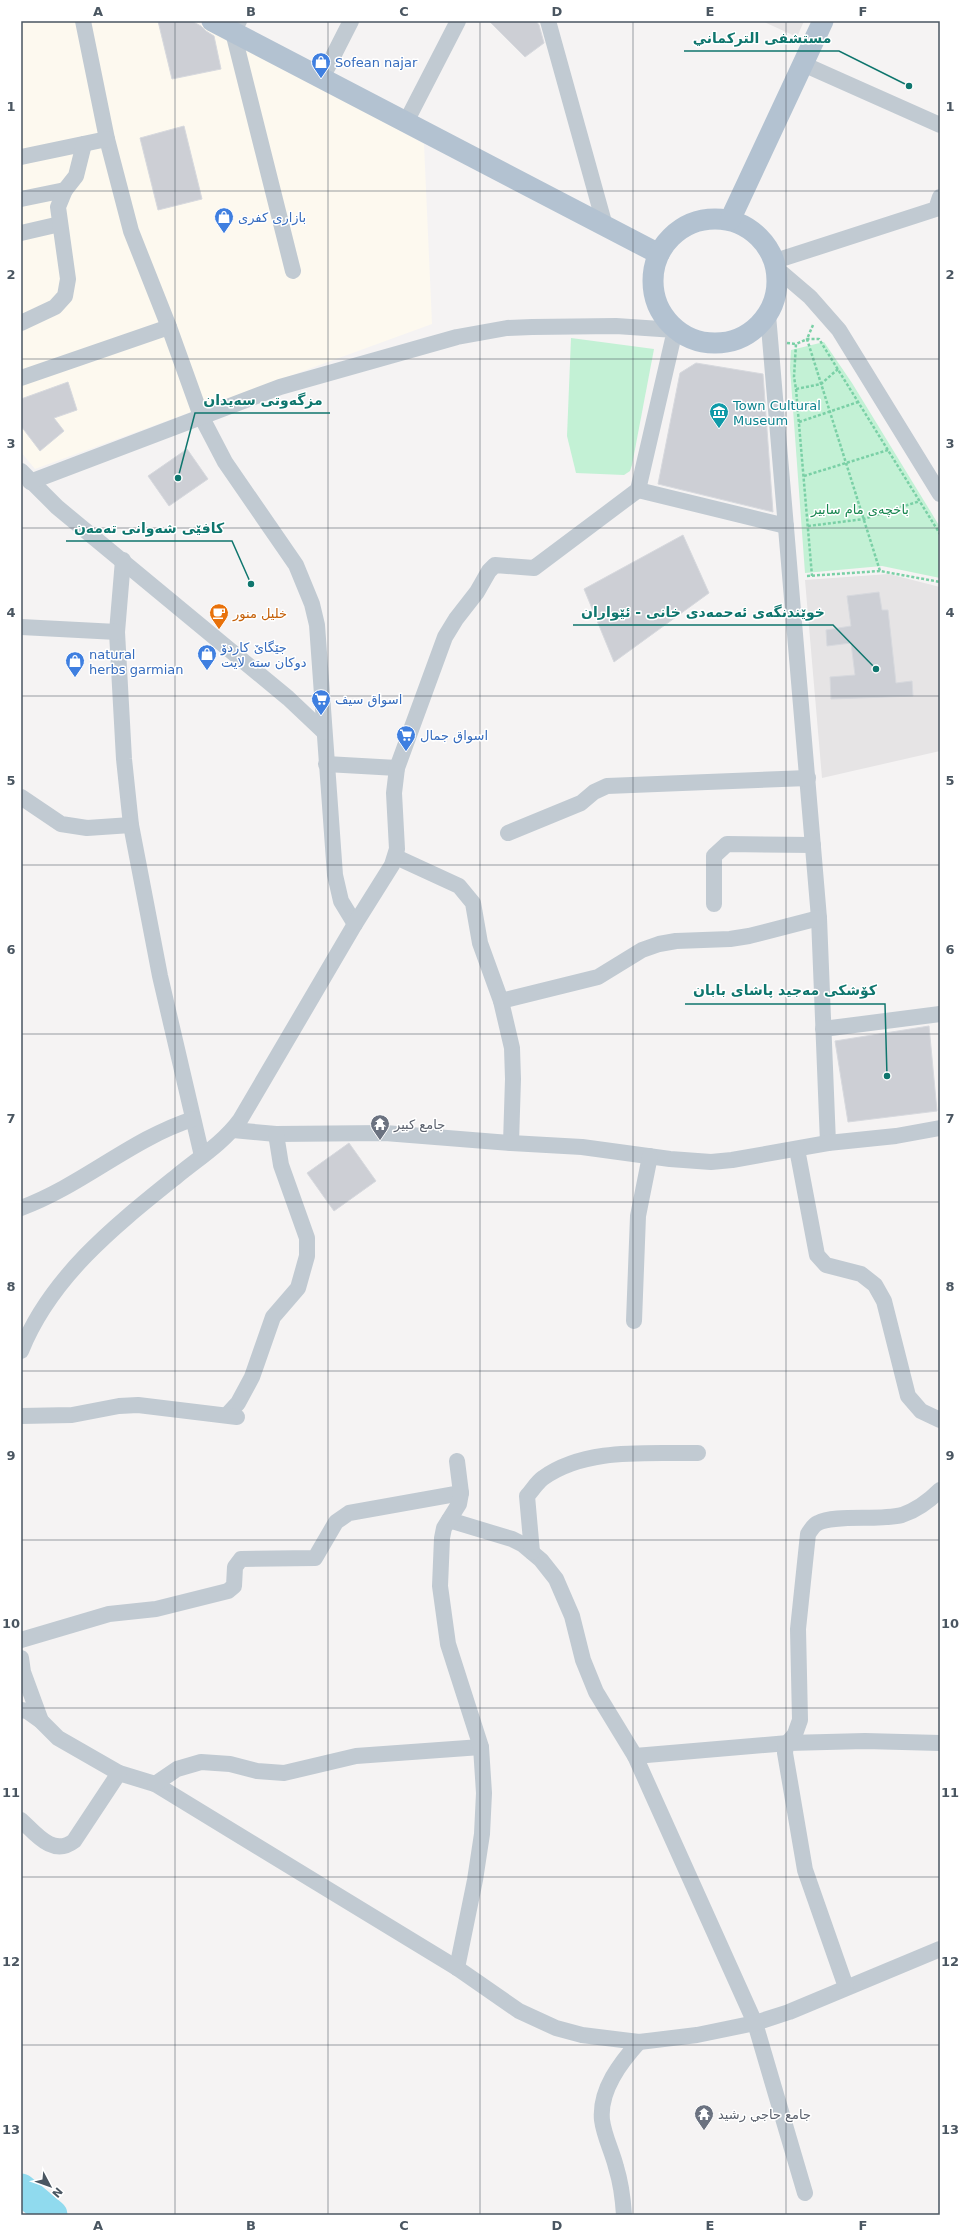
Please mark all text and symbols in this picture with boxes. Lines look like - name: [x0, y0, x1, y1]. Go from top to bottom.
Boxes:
- text: A: [93, 4, 103, 19]
- text: B: [246, 4, 256, 19]
- text: C: [399, 4, 409, 19]
- text: D: [552, 4, 563, 19]
- text: E: [706, 4, 714, 19]
- text: F: [859, 4, 867, 19]
- callout: مستشفى التركماني: [684, 25, 839, 51]
- text: مستشفى التركماني: [693, 30, 831, 47]
- shop icon: Sofean najar: [310, 51, 332, 79]
- place label: Sofean najar: [335, 55, 418, 70]
- text: 1: [6, 99, 16, 114]
- text: 1: [945, 99, 955, 114]
- shop icon: بازاری کفری: [213, 206, 235, 234]
- place label: بازاری کفری: [238, 210, 306, 226]
- text: 2: [6, 267, 16, 282]
- text: 2: [945, 267, 955, 282]
- callout: مزگەوتی سەیدان: [195, 387, 330, 413]
- text: مزگەوتی سەیدان: [203, 392, 323, 409]
- place label: Town Cultural Museum: [732, 398, 821, 428]
- museum icon: Town Cultural Museum: [708, 401, 730, 429]
- text: 3: [6, 436, 16, 451]
- text: 3: [945, 436, 955, 451]
- park label: باخچەی مام سابیر: [810, 502, 909, 518]
- callout: کافێی شەوانی تەمەن: [66, 515, 232, 541]
- text: کافێی شەوانی تەمەن: [74, 520, 225, 537]
- callout: خوێندنگەی ئەحمەدی خانی - ئێواران: [573, 599, 833, 625]
- cafe icon: خلیل منور: [208, 602, 230, 630]
- text: خوێندنگەی ئەحمەدی خانی - ئێواران: [581, 604, 825, 621]
- text: 4: [6, 605, 16, 620]
- text: 4: [945, 605, 955, 620]
- place label: خلیل منور: [232, 606, 287, 622]
- place label: جێگاێ کاردۆ دوکان ستە لایت: [220, 640, 307, 671]
- shop icon: جێگاێ کاردۆ دوکان ستە لایت: [196, 643, 218, 671]
- place label: natural herbs garmian: [89, 647, 184, 677]
- shop icon: natural herbs garmian: [64, 650, 86, 678]
- supermarket icon: اسواق سيف: [310, 688, 332, 716]
- place label: اسواق سيف: [335, 692, 402, 708]
- supermarket icon: اسواق جمال: [395, 724, 417, 752]
- place label: اسواق جمال: [420, 728, 488, 744]
- text: 5: [6, 773, 16, 788]
- text: 5: [945, 773, 955, 788]
- text: 6: [6, 942, 16, 957]
- text: 6: [945, 942, 955, 957]
- callout: کۆشکی مەجید پاشای بابان: [685, 978, 885, 1004]
- text: کۆشکی مەجید پاشای بابان: [693, 982, 878, 999]
- text: 7: [6, 1111, 16, 1126]
- text: 7: [945, 1111, 955, 1126]
- temple icon: جامع كبير: [369, 1113, 391, 1141]
- place label: جامع كبير: [393, 1117, 445, 1133]
- text: 8: [6, 1279, 16, 1294]
- text: 8: [945, 1279, 955, 1294]
- text: 9: [6, 1448, 16, 1463]
- text: 9: [945, 1448, 955, 1463]
- text: 10: [2, 1616, 20, 1631]
- text: 10: [941, 1616, 959, 1631]
- text: 11: [2, 1785, 20, 1800]
- text: 11: [941, 1785, 959, 1800]
- text: 12: [2, 1954, 20, 1969]
- text: 12: [941, 1954, 959, 1969]
- temple icon: جامع حاجي رشيد: [693, 2103, 715, 2131]
- place label: جامع حاجي رشيد: [718, 2107, 811, 2123]
- text: 13: [2, 2122, 20, 2137]
- text: 13: [941, 2122, 959, 2137]
- north arrow: [30, 2166, 70, 2206]
- text: N: [49, 2184, 65, 2200]
- text: A: [93, 2218, 103, 2233]
- text: B: [246, 2218, 256, 2233]
- text: C: [399, 2218, 409, 2233]
- text: D: [552, 2218, 563, 2233]
- text: E: [706, 2218, 714, 2233]
- text: F: [859, 2218, 867, 2233]

